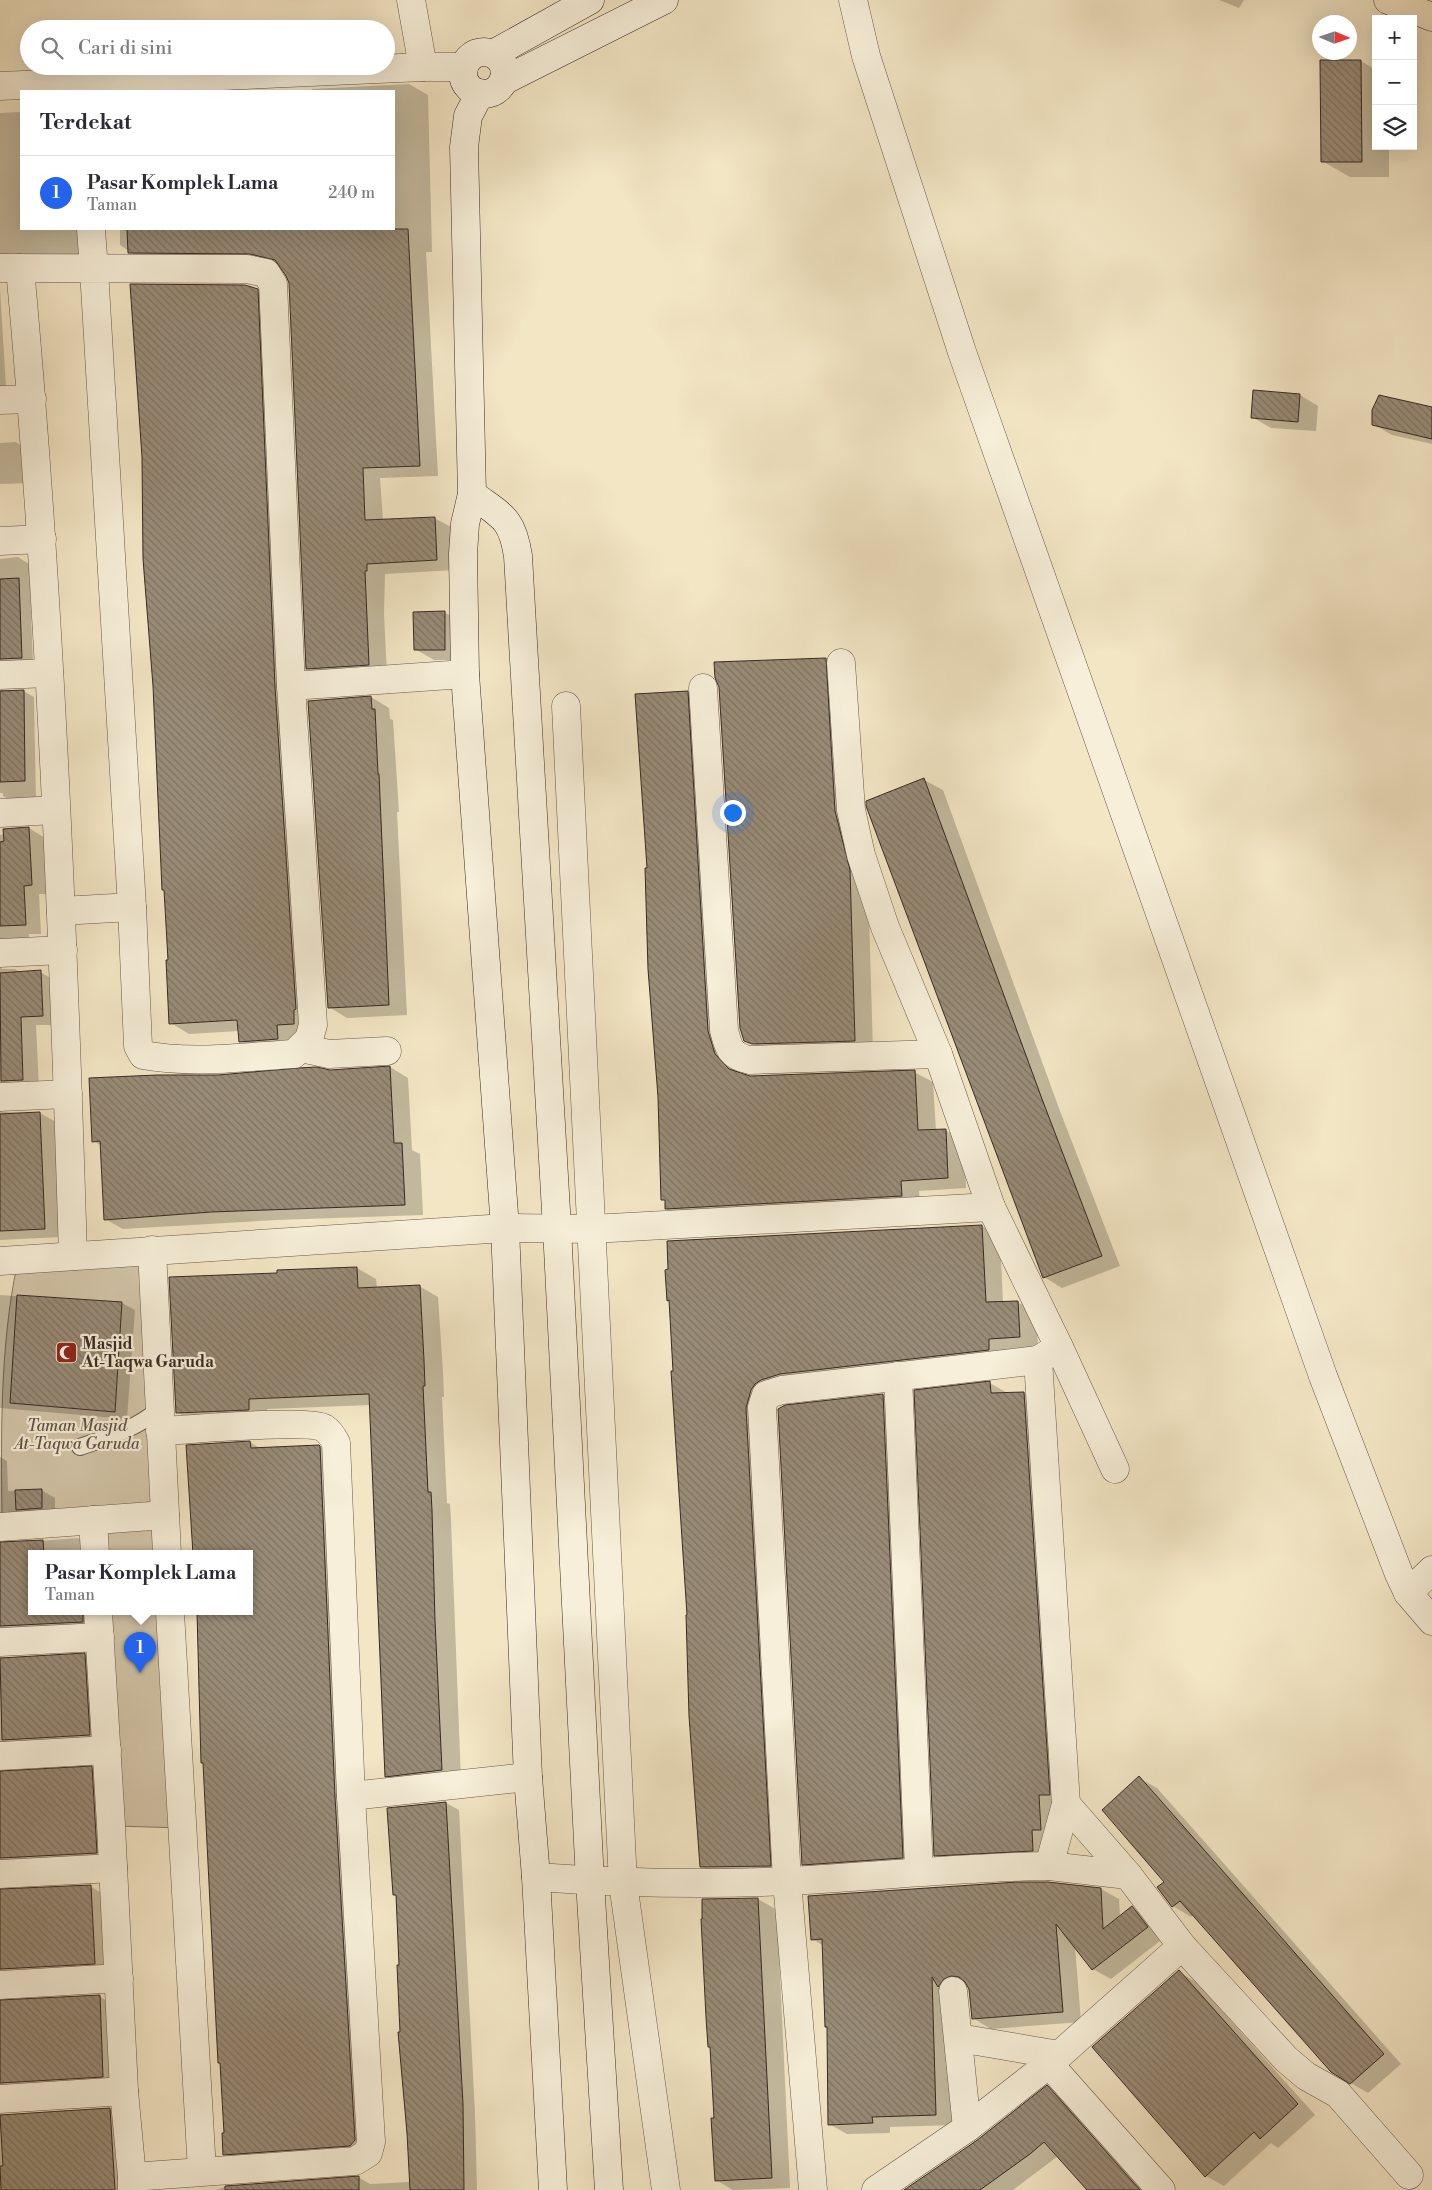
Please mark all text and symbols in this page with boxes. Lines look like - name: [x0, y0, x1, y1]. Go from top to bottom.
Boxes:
- north arrow: [1312, 15, 1357, 60]
- map controls: [1372, 15, 1417, 150]
- button: +: [1372, 15, 1417, 60]
- search box: [20, 20, 395, 75]
- icon: search: [38, 34, 66, 62]
- text: Cari di sini: [78, 36, 173, 60]
- button: −: [1372, 60, 1417, 105]
- button: layers: [1372, 105, 1417, 150]
- text: Terdekat: [40, 110, 131, 136]
- text: Pasar Komplek Lama: [87, 171, 278, 195]
- text: 1: [52, 183, 60, 203]
- text: 240 m: [328, 183, 375, 203]
- text: Taman: [87, 195, 137, 215]
- your location: [720, 800, 746, 826]
- place label: Masjid At-Taqwa Garuda: [81, 1334, 214, 1372]
- mosque icon: Masjid At-Taqwa Garuda: [54, 1340, 78, 1364]
- park label: Taman Masjid At-Taqwa Garuda: [12, 1416, 140, 1454]
- popup: [28, 1550, 253, 1615]
- text: Pasar Komplek Lama: [45, 1561, 236, 1585]
- text: Taman: [45, 1585, 95, 1605]
- pin: 1: [124, 1632, 156, 1673]

